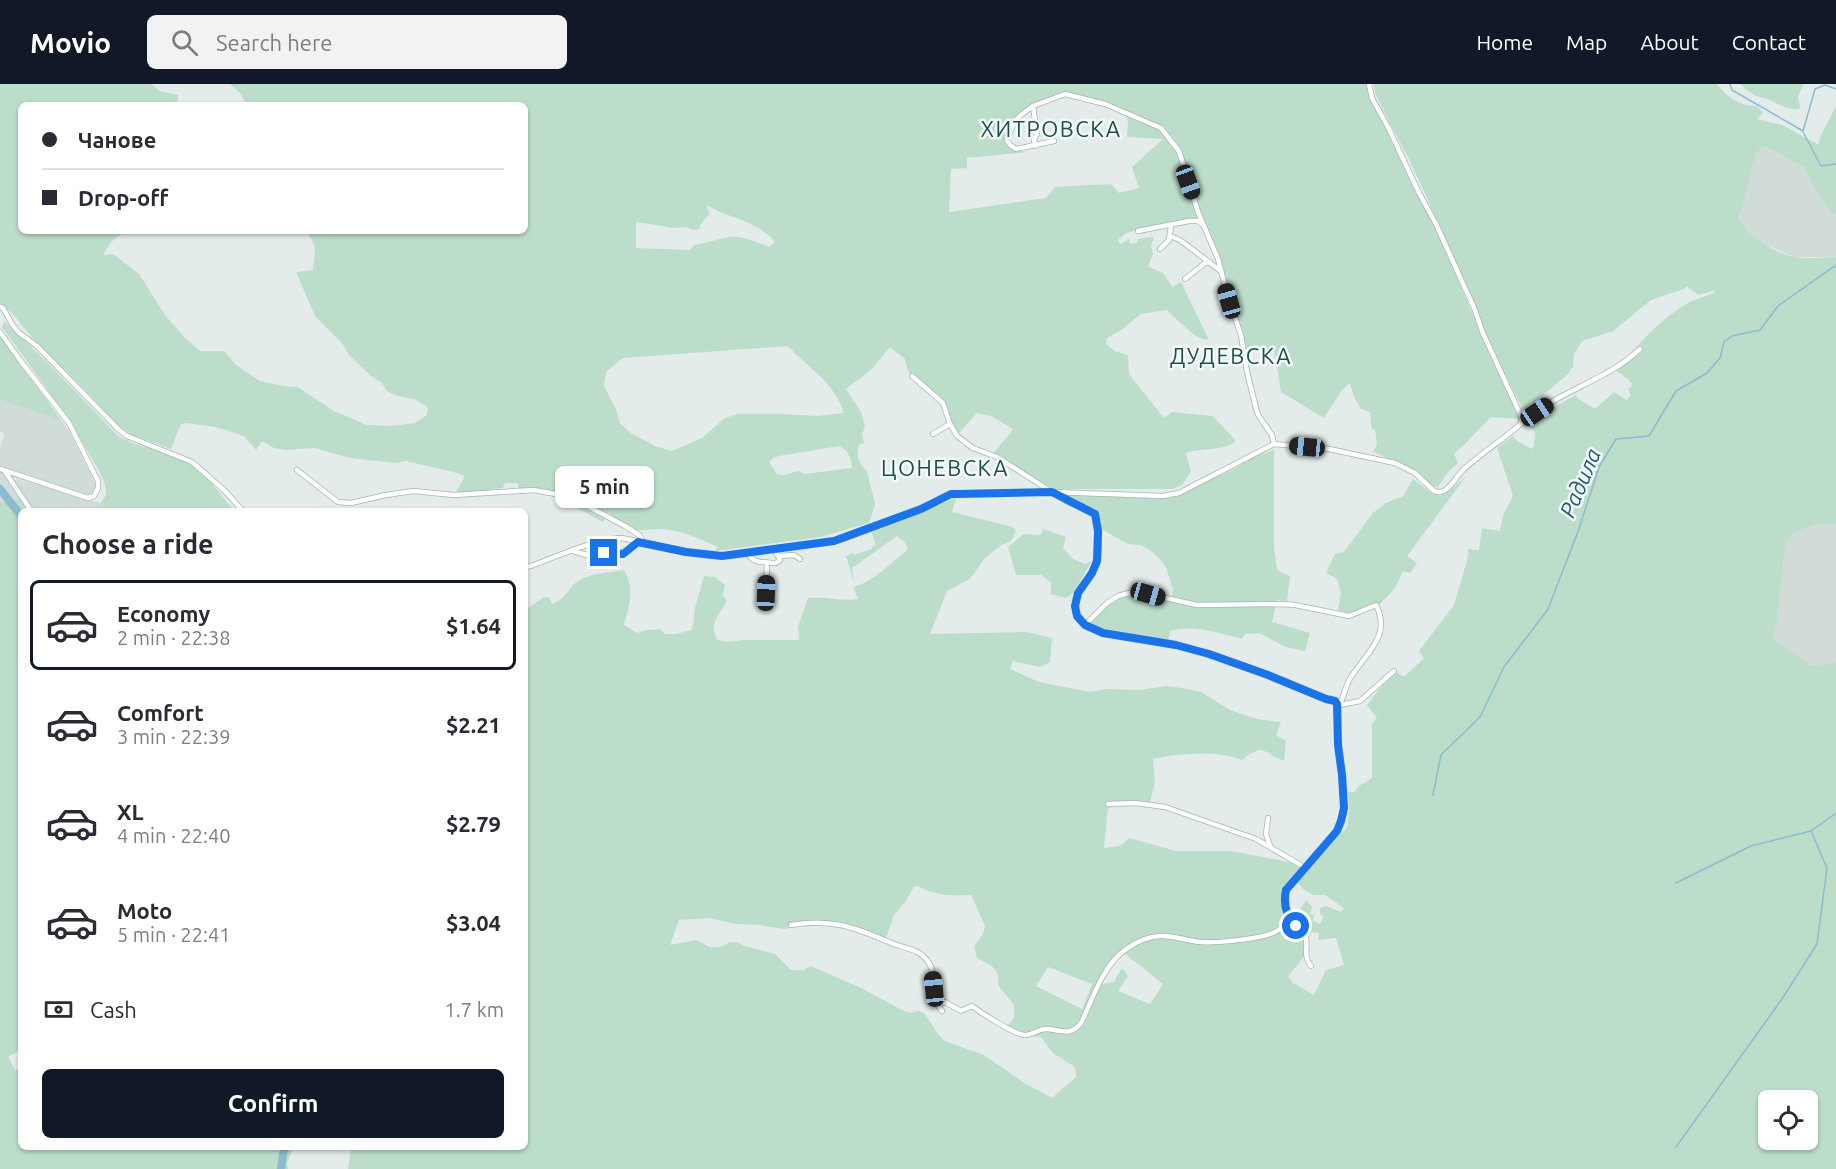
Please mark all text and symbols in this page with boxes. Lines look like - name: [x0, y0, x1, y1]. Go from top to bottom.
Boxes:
- search box: [147, 15, 567, 69]
- icon: search: [168, 26, 201, 59]
- text: Movio: [30, 27, 111, 58]
- text: Search here: [216, 30, 332, 55]
- text: Home: [1476, 30, 1533, 54]
- text: Map: [1566, 30, 1607, 54]
- text: About: [1640, 30, 1699, 54]
- text: Contact: [1732, 30, 1806, 54]
- district label: ХИТРОВСКА: [980, 116, 1122, 141]
- text: Чанове: [78, 127, 156, 152]
- car: [1173, 162, 1203, 202]
- text: Drop-off: [78, 185, 168, 210]
- car: [1215, 281, 1243, 321]
- district label: ДУДЕВСКА: [1170, 343, 1292, 368]
- car: [1517, 394, 1557, 430]
- car: [1288, 436, 1326, 458]
- water label: Радила: [1554, 445, 1605, 521]
- district label: ЦОНЕВСКА: [881, 455, 1009, 480]
- callout: 5 min: [554, 466, 654, 508]
- text: 5 min: [579, 475, 630, 498]
- text: Choose a ride: [42, 529, 214, 559]
- route end: [590, 539, 617, 566]
- car: [756, 575, 776, 611]
- car: [1128, 580, 1168, 608]
- icon: car: [45, 598, 99, 652]
- text: Economy: [117, 601, 210, 626]
- text: $1.64: [446, 613, 501, 638]
- text: 2 min · 22:38: [117, 626, 231, 649]
- icon: car: [45, 697, 99, 751]
- text: Comfort: [117, 700, 204, 725]
- text: $2.21: [446, 712, 501, 737]
- text: 3 min · 22:39: [117, 725, 231, 748]
- icon: car: [45, 796, 99, 850]
- text: XL: [117, 799, 144, 824]
- text: $2.79: [446, 811, 501, 836]
- text: 4 min · 22:40: [117, 824, 231, 847]
- icon: car: [45, 895, 99, 949]
- text: Moto: [117, 898, 172, 923]
- text: $3.04: [446, 910, 501, 935]
- route start: [1282, 912, 1309, 939]
- text: 5 min · 22:41: [117, 923, 231, 946]
- car: [923, 970, 945, 1008]
- icon: cash: [42, 993, 75, 1026]
- text: Cash: [90, 997, 137, 1022]
- text: 1.7 km: [445, 998, 504, 1021]
- button: Confirm: [42, 1069, 504, 1138]
- map controls: [1758, 1090, 1818, 1150]
- button: locate: [1758, 1090, 1818, 1150]

